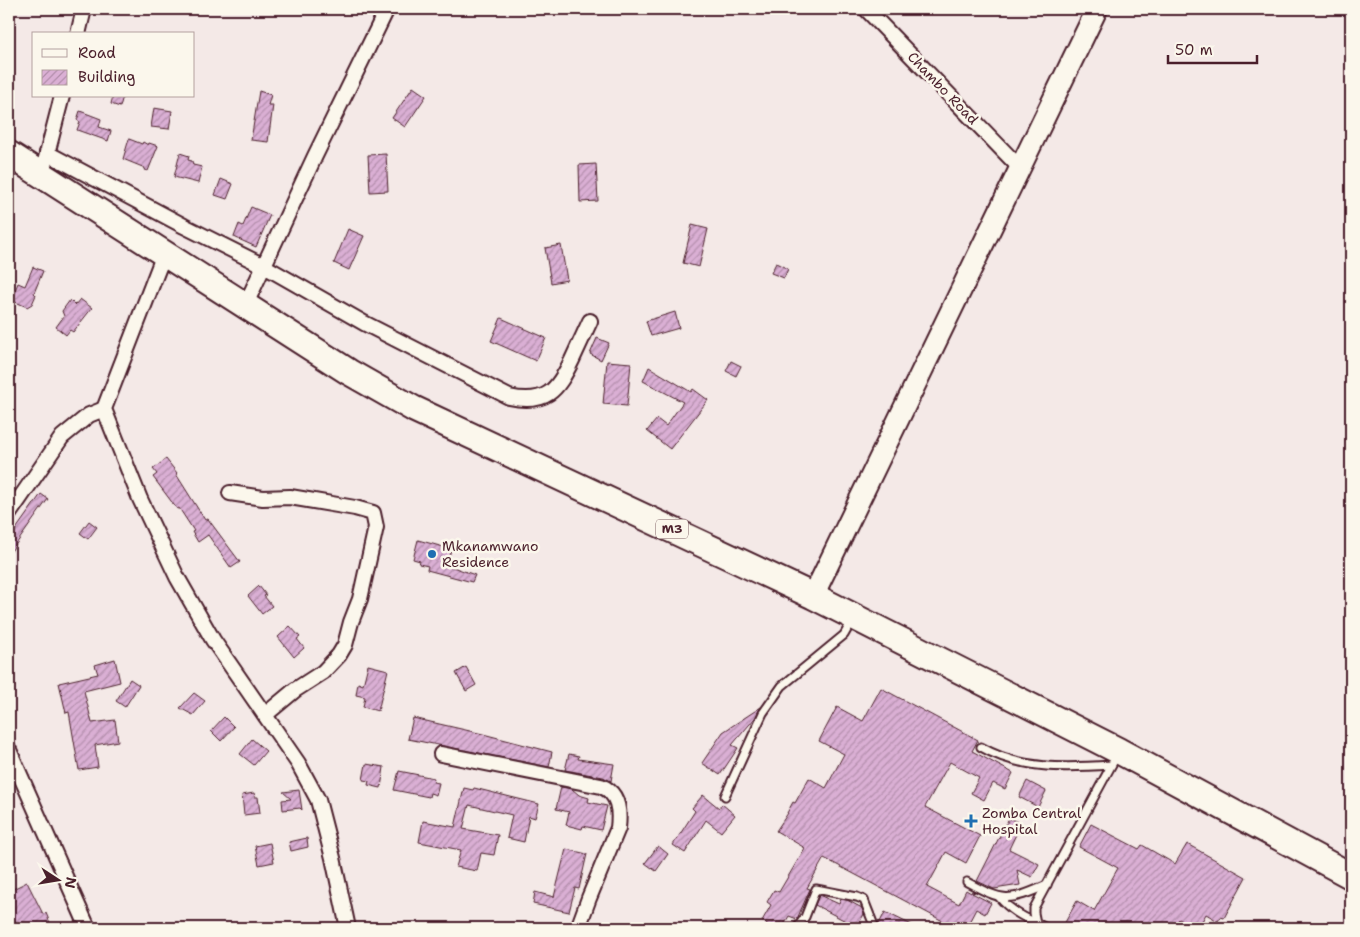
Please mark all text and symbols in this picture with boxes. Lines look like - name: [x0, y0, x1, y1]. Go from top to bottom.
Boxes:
- legend: [32, 32, 195, 98]
- scale bar: [1168, 32, 1256, 64]
- text: 50 m: [1175, 40, 1213, 60]
- text: Road: [78, 43, 116, 63]
- street label: Chambo Road: [904, 48, 982, 128]
- text: Building: [78, 67, 135, 87]
- road number: M3: [656, 520, 688, 538]
- place label: Mkanamwano Residence: [442, 537, 538, 571]
- marker: Mkanamwano Residence: [426, 548, 438, 560]
- place label: Zomba Central Hospital: [982, 804, 1082, 838]
- marker: Zomba Central Hospital: [964, 814, 978, 828]
- north arrow: [32, 854, 82, 904]
- text: N: [61, 875, 81, 890]

